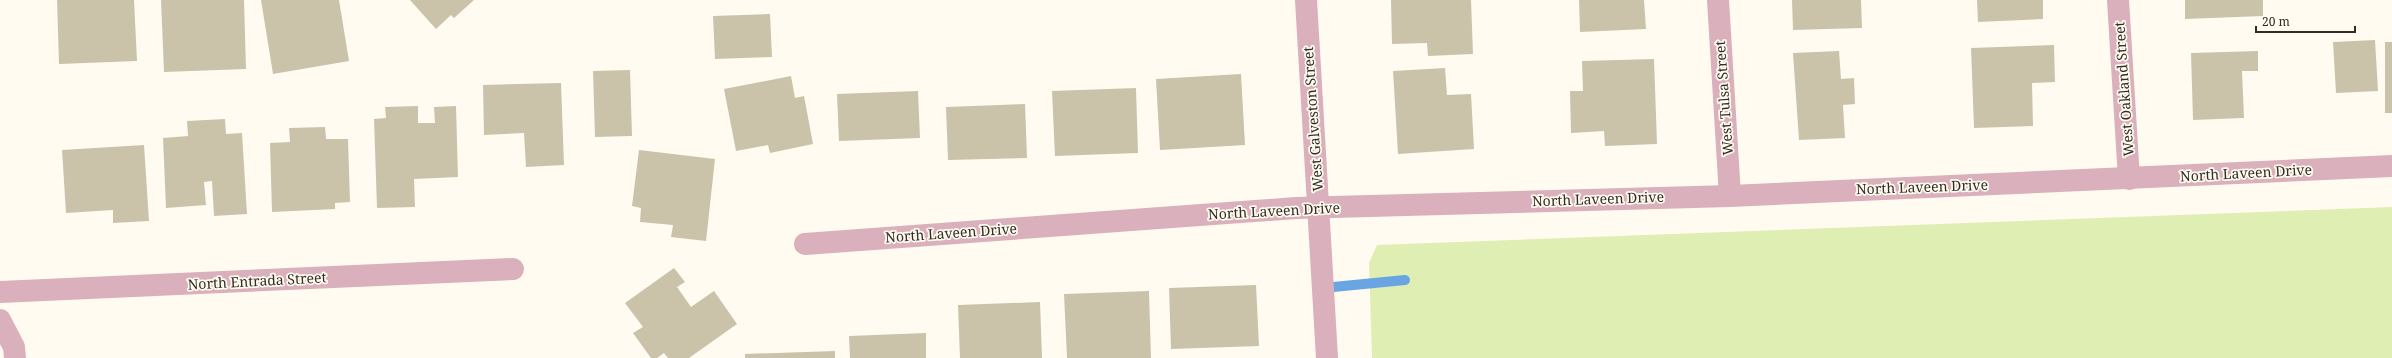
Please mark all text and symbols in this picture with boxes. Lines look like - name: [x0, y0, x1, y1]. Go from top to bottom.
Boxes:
- scale bar: [2256, 8, 2355, 34]
- text: 20 m: [2262, 13, 2290, 30]
- street label: West Oakland Street: [2109, 21, 2138, 157]
- street label: West Tulsa Street: [1710, 40, 1737, 156]
- street label: West Galveston Street: [1298, 46, 1327, 192]
- street label: North Laveen Drive: [2180, 160, 2312, 185]
- street label: North Laveen Drive: [1856, 175, 1988, 198]
- street label: North Laveen Drive: [1532, 187, 1664, 210]
- street label: North Laveen Drive: [1208, 198, 1340, 223]
- street label: North Laveen Drive: [884, 218, 1017, 247]
- street label: North Entrada Street: [187, 267, 327, 294]

